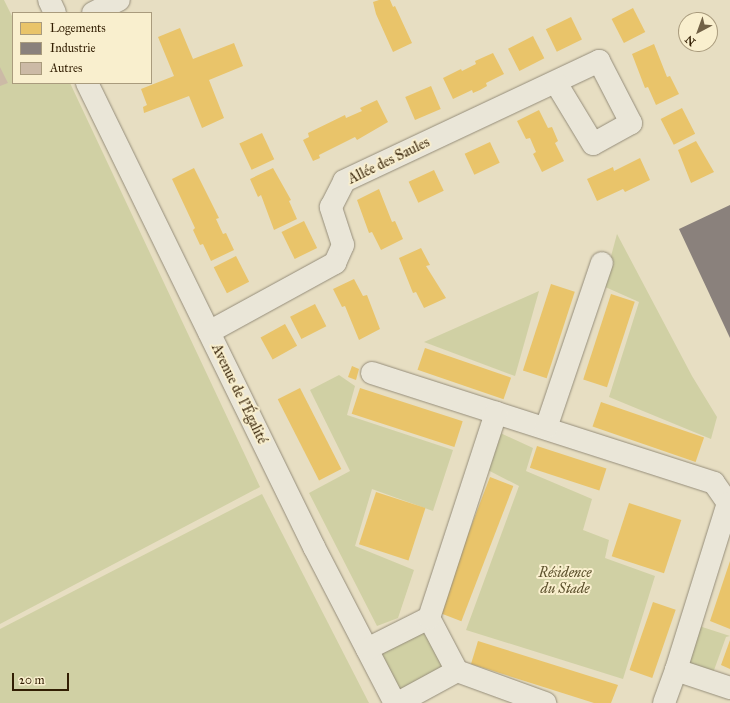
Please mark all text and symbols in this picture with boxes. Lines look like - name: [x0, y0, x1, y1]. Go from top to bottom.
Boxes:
- legend: [12, 12, 152, 84]
- north arrow: [678, 12, 718, 52]
- text: Logements: [50, 21, 106, 35]
- text: N: [683, 33, 698, 49]
- text: Industrie: [50, 41, 95, 55]
- text: Autres: [50, 61, 82, 75]
- street label: Allée des Saules: [345, 134, 433, 188]
- street label: Avenue de l'Égalité: [208, 341, 270, 447]
- park label: Résidence du Stade: [539, 565, 591, 598]
- scale bar: [14, 665, 71, 691]
- text: 20 m: [19, 673, 45, 687]

